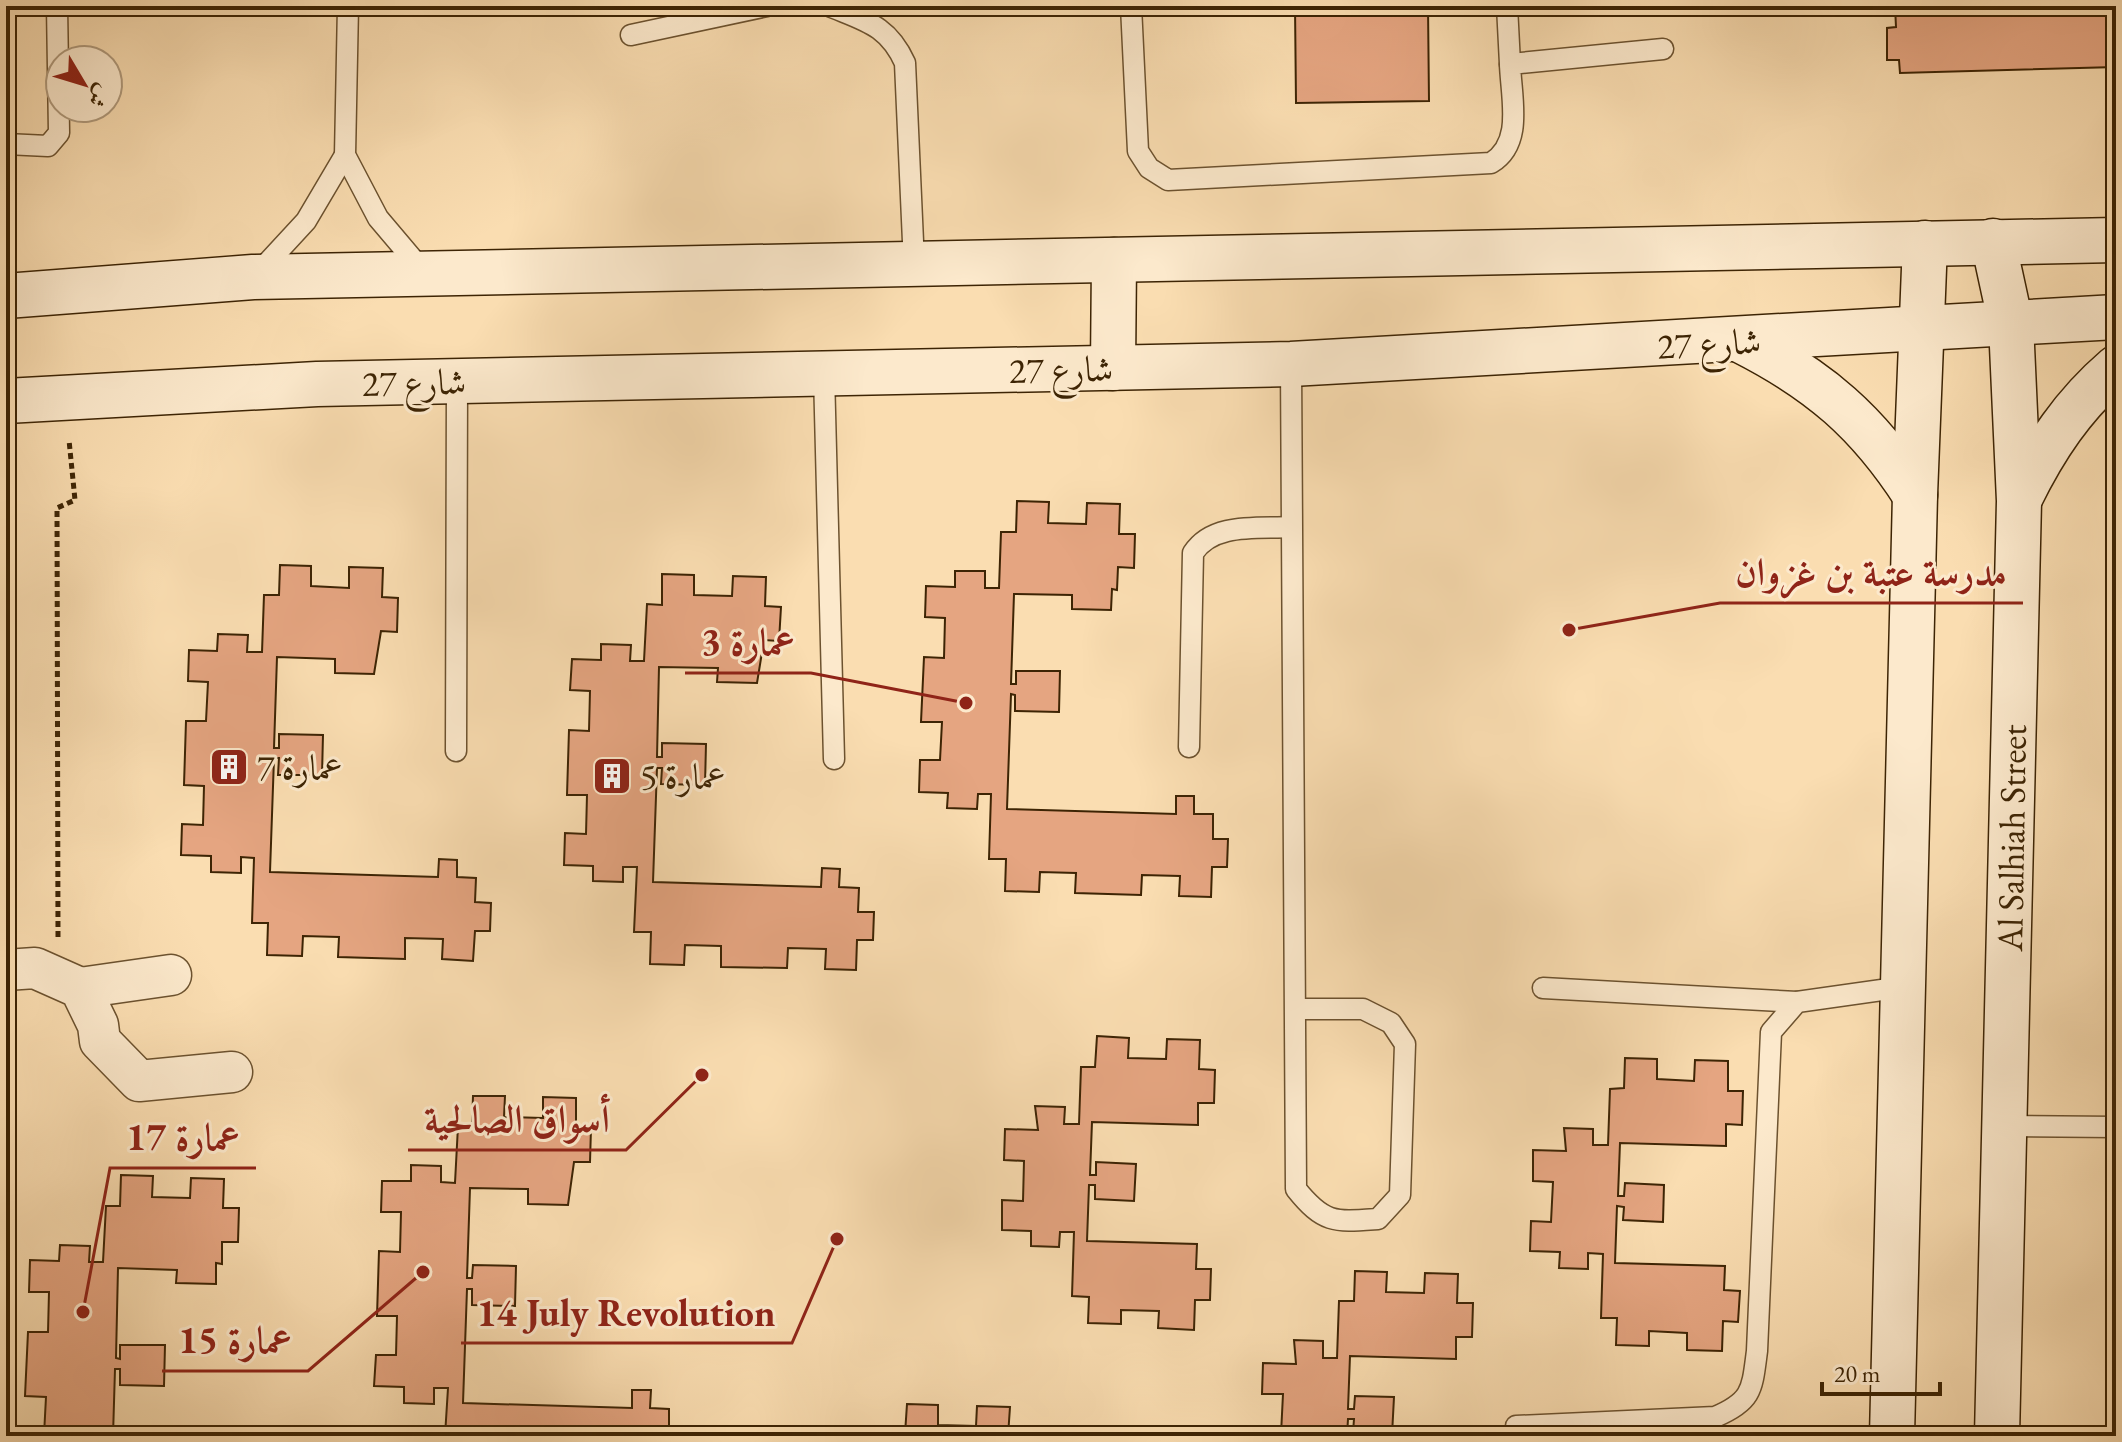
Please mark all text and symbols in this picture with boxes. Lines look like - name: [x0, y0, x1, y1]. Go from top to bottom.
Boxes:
- north arrow: [44, 44, 124, 124]
- text: ش: [81, 78, 118, 114]
- street label: شارع 27: [1656, 317, 1763, 377]
- street label: شارع 27: [1008, 345, 1114, 401]
- street label: شارع 27: [361, 358, 467, 414]
- callout: مدرسة عتبة بن غزوان: [1720, 541, 2023, 603]
- text: مدرسة عتبة بن غزوان: [1735, 547, 2007, 599]
- callout: عمارة 3: [685, 611, 811, 673]
- text: عمارة 3: [701, 617, 795, 666]
- street label: Al Salhiah Street: [1986, 723, 2037, 953]
- place label: عمارة 7: [257, 744, 343, 791]
- building icon: عمارة 7: [208, 746, 250, 788]
- place label: عمارة 5: [640, 753, 726, 800]
- building icon: عمارة 5: [591, 755, 633, 797]
- callout: أسواق الصالحية: [408, 1088, 626, 1150]
- text: أسواق الصالحية: [424, 1093, 610, 1144]
- callout: عمارة 17: [110, 1106, 256, 1168]
- text: عمارة 17: [126, 1112, 240, 1161]
- callout: 14 July Revolution: [461, 1281, 792, 1343]
- text: 14 July Revolution: [477, 1288, 775, 1337]
- callout: عمارة 15: [162, 1309, 308, 1371]
- text: عمارة 15: [178, 1315, 292, 1364]
- scale bar: [1822, 1346, 1940, 1396]
- text: 20 m: [1834, 1358, 1881, 1389]

